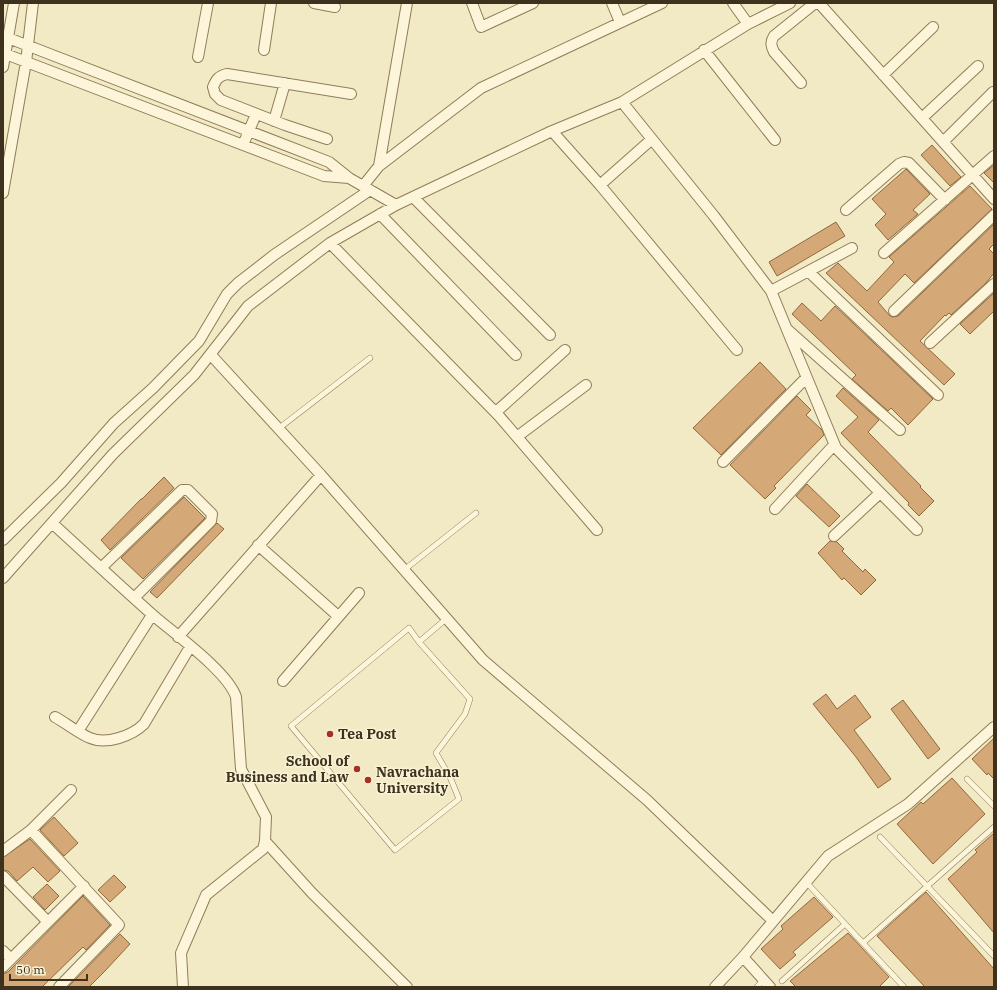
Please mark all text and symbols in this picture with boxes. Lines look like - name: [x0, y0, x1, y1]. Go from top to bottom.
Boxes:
- place label: Tea Post: [338, 725, 396, 743]
- marker: Tea Post: [325, 729, 335, 739]
- place label: School of Business and Law: [226, 752, 351, 786]
- place label: Navrachana University: [376, 763, 459, 797]
- marker: School of Business and Law: [352, 764, 362, 774]
- marker: Navrachana University: [363, 775, 373, 785]
- scale bar: [10, 956, 87, 982]
- text: 50 m: [16, 962, 45, 977]

